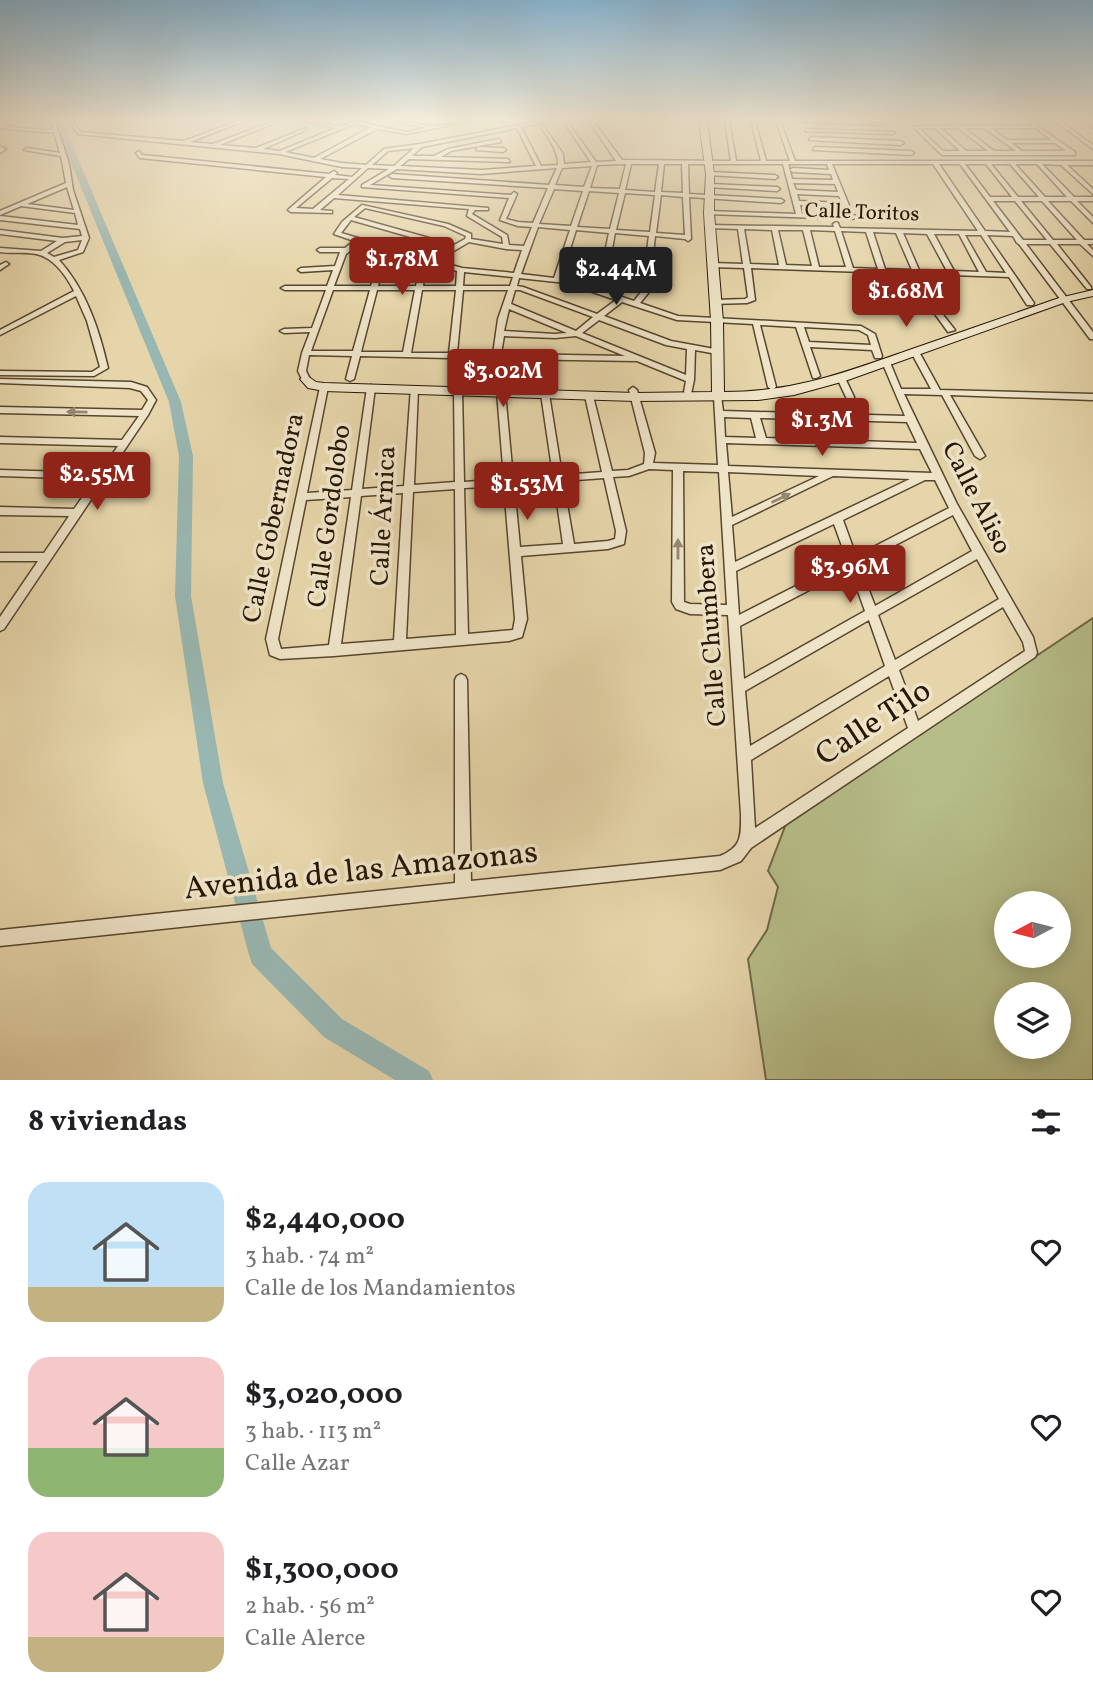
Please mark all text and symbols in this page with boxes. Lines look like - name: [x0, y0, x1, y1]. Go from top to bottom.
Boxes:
- street label: Calle Toritos: [804, 197, 920, 229]
- pin: $1.78M: [345, 238, 459, 297]
- text: $1.78M: [365, 244, 439, 276]
- pin: $2.44M: [559, 247, 673, 307]
- text: $2.44M: [575, 254, 657, 286]
- pin: $1.68M: [849, 270, 963, 329]
- text: $1.68M: [868, 276, 944, 308]
- pin: $3.02M: [446, 350, 560, 409]
- text: $3.02M: [463, 356, 543, 388]
- pin: $1.3M: [773, 398, 871, 458]
- text: $1.3M: [791, 405, 853, 437]
- one-way arrow: [66, 406, 88, 417]
- street label: Calle Gobernadora: [234, 410, 314, 626]
- street label: Calle Gordolobo: [299, 422, 361, 610]
- street label: Calle Aliso: [932, 436, 1020, 560]
- street label: Calle Árnica: [362, 445, 406, 587]
- pin: $2.55M: [40, 452, 154, 512]
- text: $2.55M: [59, 459, 135, 491]
- pin: $1.53M: [470, 462, 584, 522]
- text: $1.53M: [490, 469, 564, 501]
- one-way arrow: [771, 492, 791, 504]
- one-way arrow: [672, 537, 684, 559]
- street label: Calle Chumbera: [688, 542, 736, 728]
- pin: $3.96M: [793, 546, 907, 605]
- text: $3.96M: [810, 552, 890, 584]
- street label: Calle Tilo: [808, 670, 940, 778]
- street label: Avenida de las Amazonas: [182, 832, 540, 912]
- north arrow: [994, 891, 1071, 968]
- map controls: [994, 891, 1071, 1059]
- button: layers: [994, 982, 1071, 1059]
- text: 8 viviendas: [28, 1101, 187, 1143]
- icon: filters: [1027, 1103, 1065, 1141]
- text: $2,440,000: [245, 1199, 405, 1241]
- icon: home: [84, 1210, 168, 1294]
- icon: heart: [1027, 1233, 1065, 1271]
- text: 3 hab. · 74 m²: [245, 1241, 374, 1273]
- text: Calle de los Mandamientos: [245, 1273, 516, 1305]
- text: $3,020,000: [245, 1374, 403, 1416]
- icon: home: [84, 1385, 168, 1469]
- icon: heart: [1027, 1408, 1065, 1446]
- text: 3 hab. · 113 m²: [245, 1416, 381, 1448]
- text: Calle Azar: [245, 1448, 350, 1480]
- text: $1,300,000: [245, 1549, 399, 1591]
- icon: home: [84, 1560, 168, 1644]
- icon: heart: [1027, 1583, 1065, 1621]
- text: 2 hab. · 56 m²: [245, 1591, 375, 1623]
- text: Calle Alerce: [245, 1623, 366, 1655]

